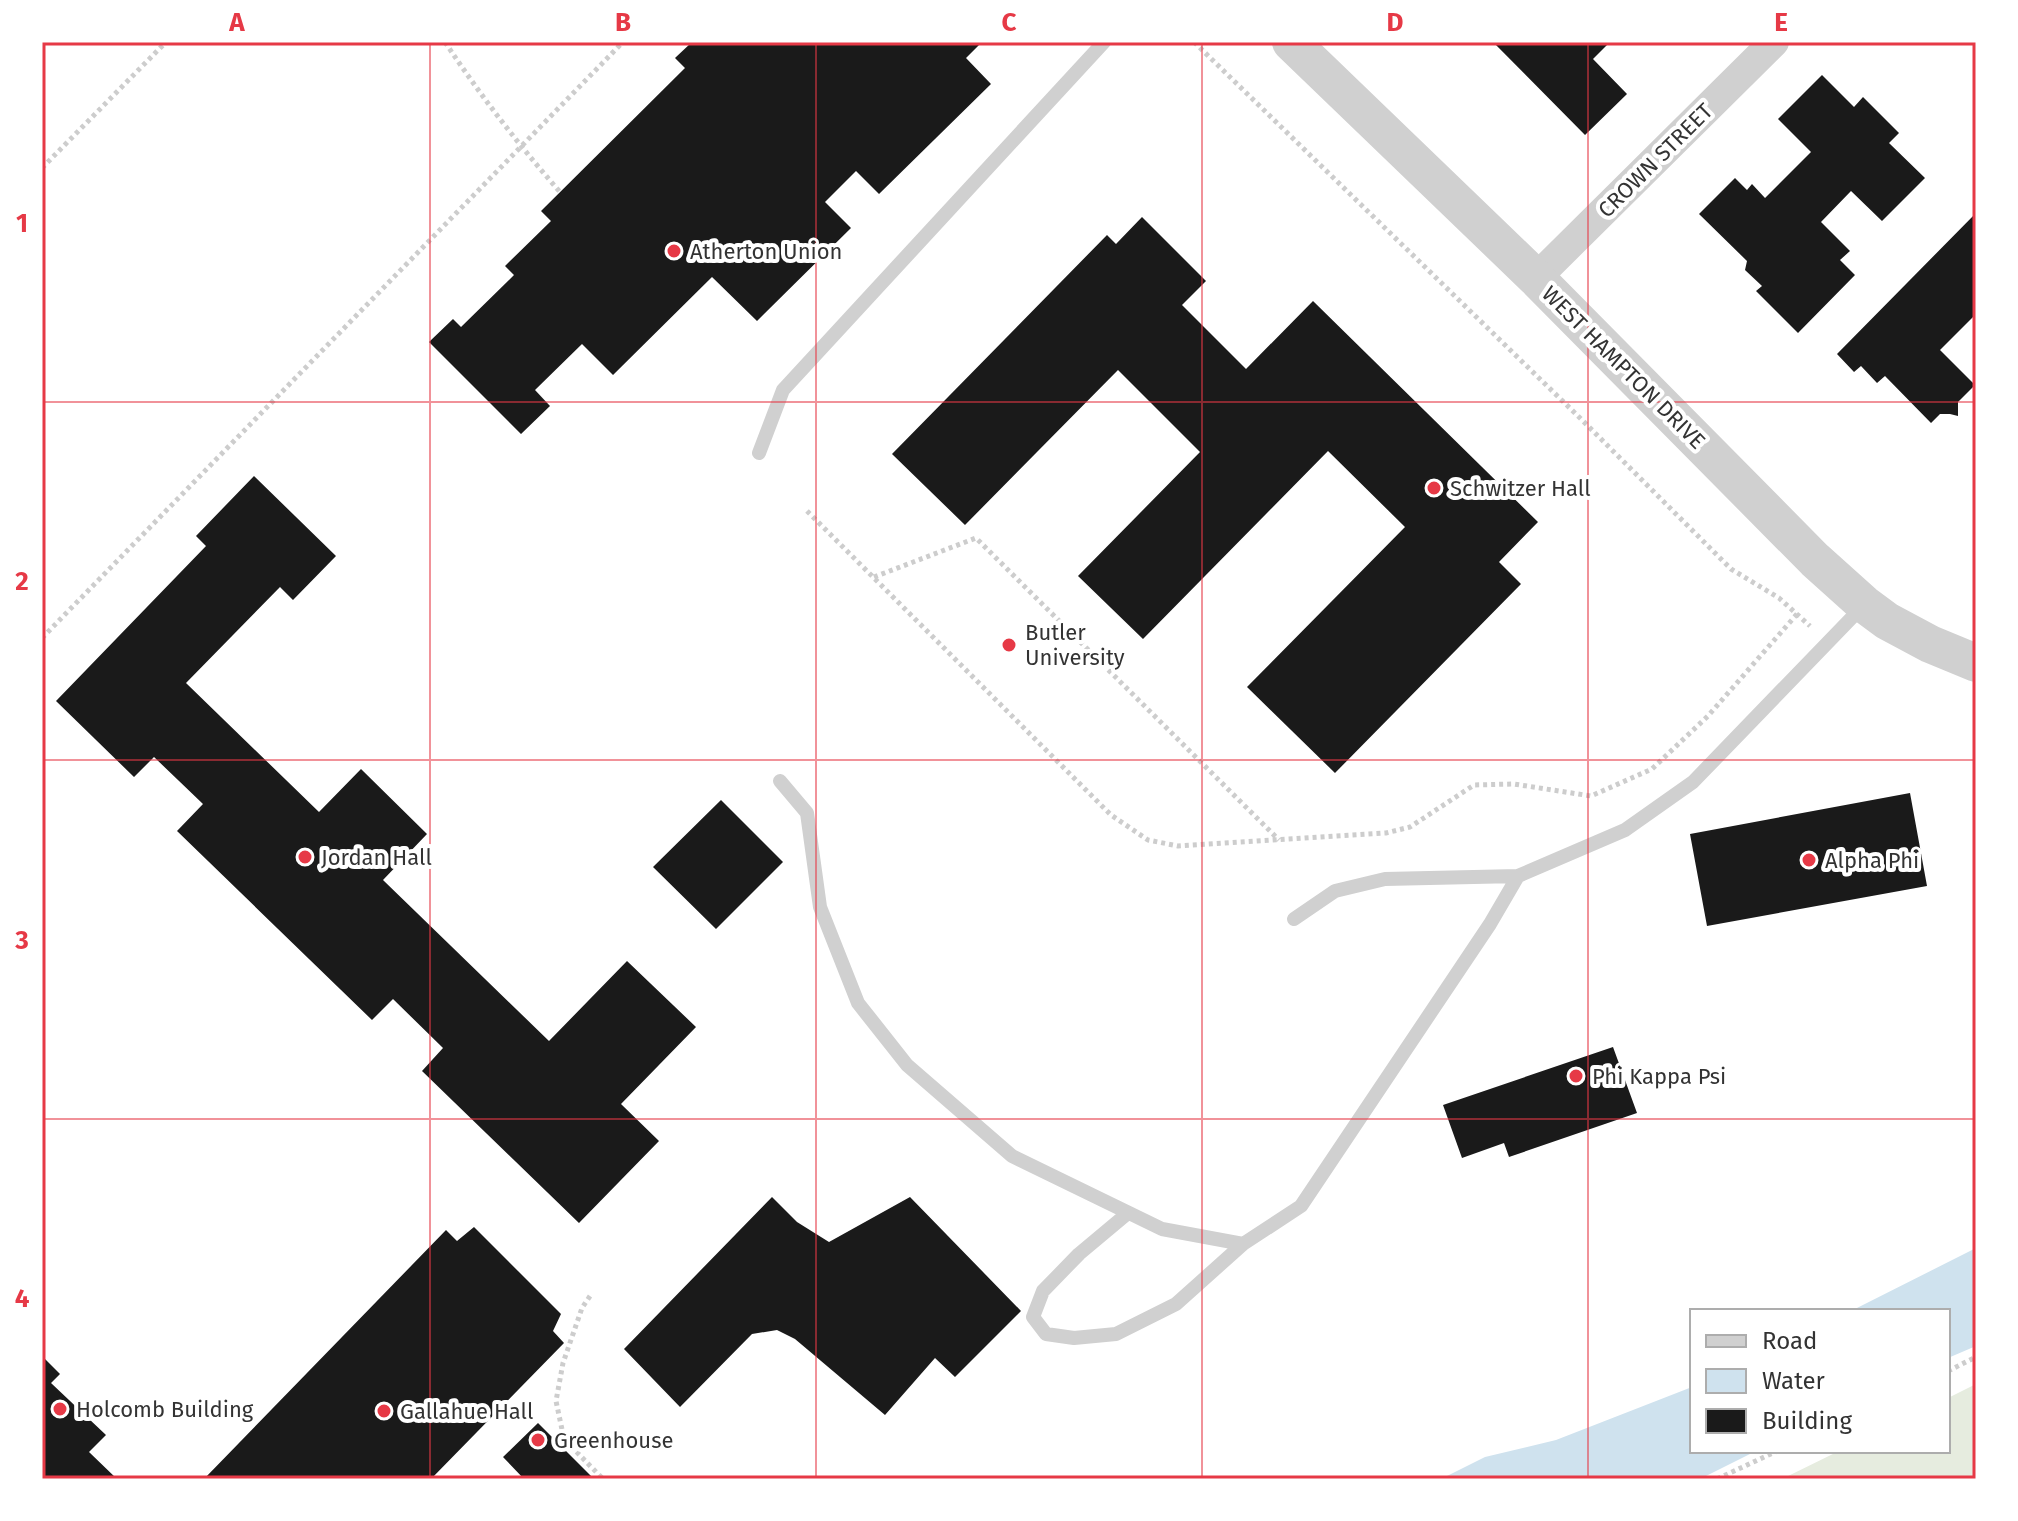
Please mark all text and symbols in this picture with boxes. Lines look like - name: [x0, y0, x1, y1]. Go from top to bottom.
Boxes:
- text: A: [228, 7, 245, 38]
- text: B: [615, 7, 631, 38]
- text: C: [1002, 7, 1017, 38]
- text: D: [1387, 7, 1404, 38]
- text: E: [1774, 7, 1788, 38]
- street label: CROWN STREET: [1592, 97, 1719, 223]
- text: 1: [16, 208, 28, 239]
- place label: Atherton Union: [690, 238, 843, 265]
- marker: Atherton Union: [665, 242, 683, 260]
- street label: WEST HAMPTON DRIVE: [1536, 280, 1711, 455]
- place label: Schwitzer Hall: [1450, 475, 1591, 502]
- marker: Schwitzer Hall: [1425, 479, 1443, 497]
- text: 2: [15, 566, 29, 597]
- place label: Butler University: [1025, 619, 1125, 671]
- marker: Butler University: [1000, 636, 1018, 654]
- place label: Jordan Hall: [321, 844, 432, 871]
- place label: Alpha Phi: [1825, 847, 1919, 874]
- marker: Jordan Hall: [296, 848, 314, 866]
- marker: Alpha Phi: [1800, 851, 1818, 869]
- text: 3: [14, 925, 29, 956]
- place label: Phi Kappa Psi: [1592, 1063, 1726, 1090]
- marker: Phi Kappa Psi: [1567, 1067, 1585, 1085]
- text: 4: [15, 1283, 30, 1314]
- legend: [1690, 1309, 1950, 1453]
- text: Road: [1762, 1327, 1817, 1355]
- text: Water: [1762, 1367, 1826, 1395]
- place label: Holcomb Building: [76, 1396, 254, 1423]
- place label: Gallahue Hall: [400, 1398, 534, 1425]
- marker: Holcomb Building: [51, 1400, 69, 1418]
- marker: Gallahue Hall: [375, 1402, 393, 1420]
- text: Building: [1762, 1407, 1852, 1435]
- place label: Greenhouse: [554, 1427, 673, 1454]
- marker: Greenhouse: [529, 1431, 547, 1449]

